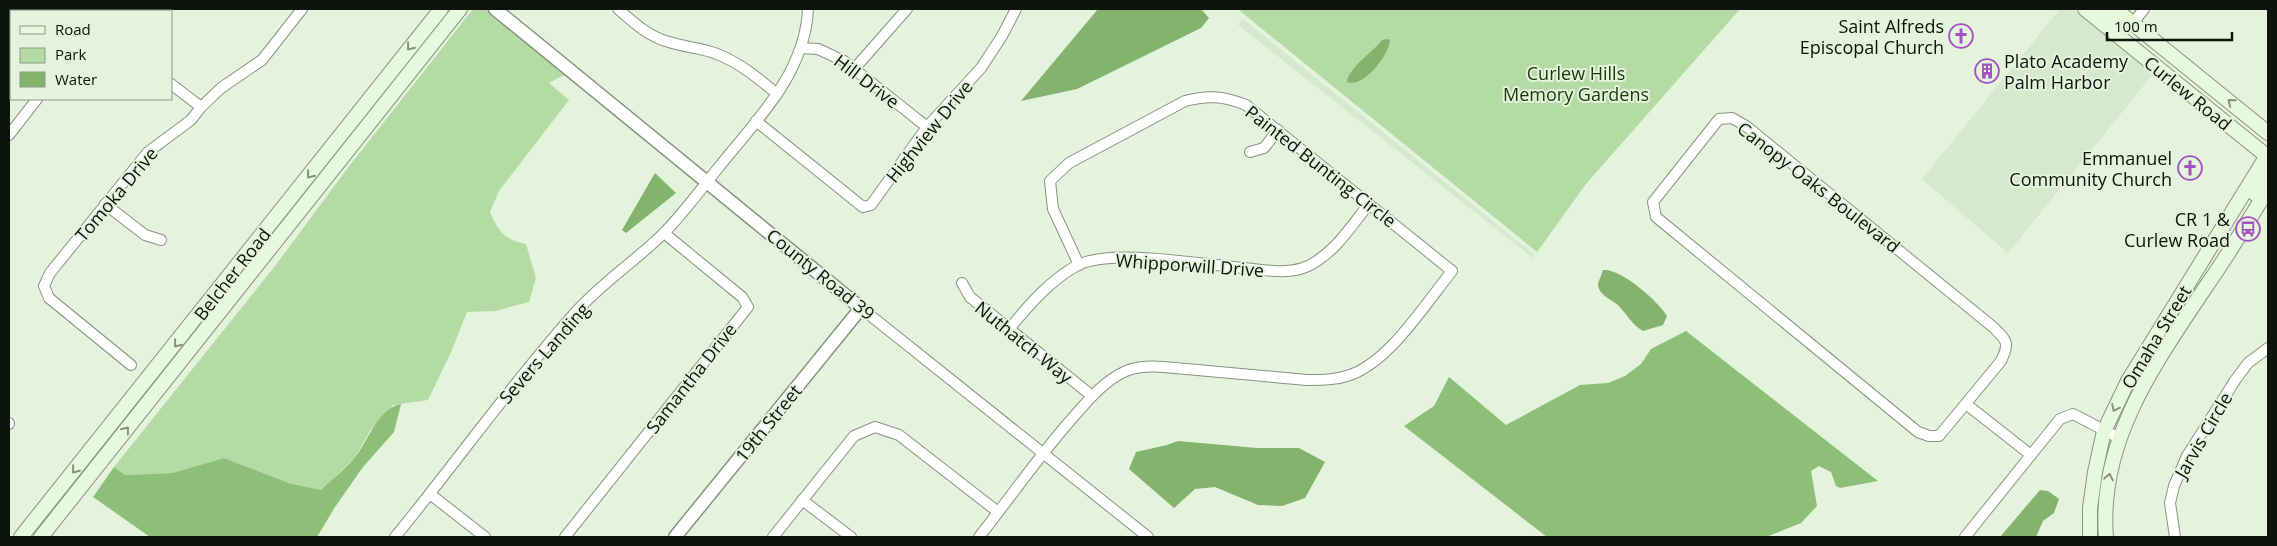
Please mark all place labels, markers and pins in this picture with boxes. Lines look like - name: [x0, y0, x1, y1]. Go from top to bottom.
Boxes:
- place label: Saint Alfreds Episcopal Church: [1800, 14, 1944, 59]
- church icon: Saint Alfreds Episcopal Church: [1948, 23, 1974, 49]
- place label: Plato Academy Palm Harbor: [2004, 49, 2129, 94]
- building icon: Plato Academy Palm Harbor: [1974, 58, 2000, 84]
- place label: Emmanuel Community Church: [2009, 146, 2172, 191]
- church icon: Emmanuel Community Church: [2177, 155, 2203, 181]
- place label: CR 1 & Curlew Road: [2124, 207, 2231, 252]
- bus stop icon: CR 1 & Curlew Road: [2235, 216, 2261, 242]

